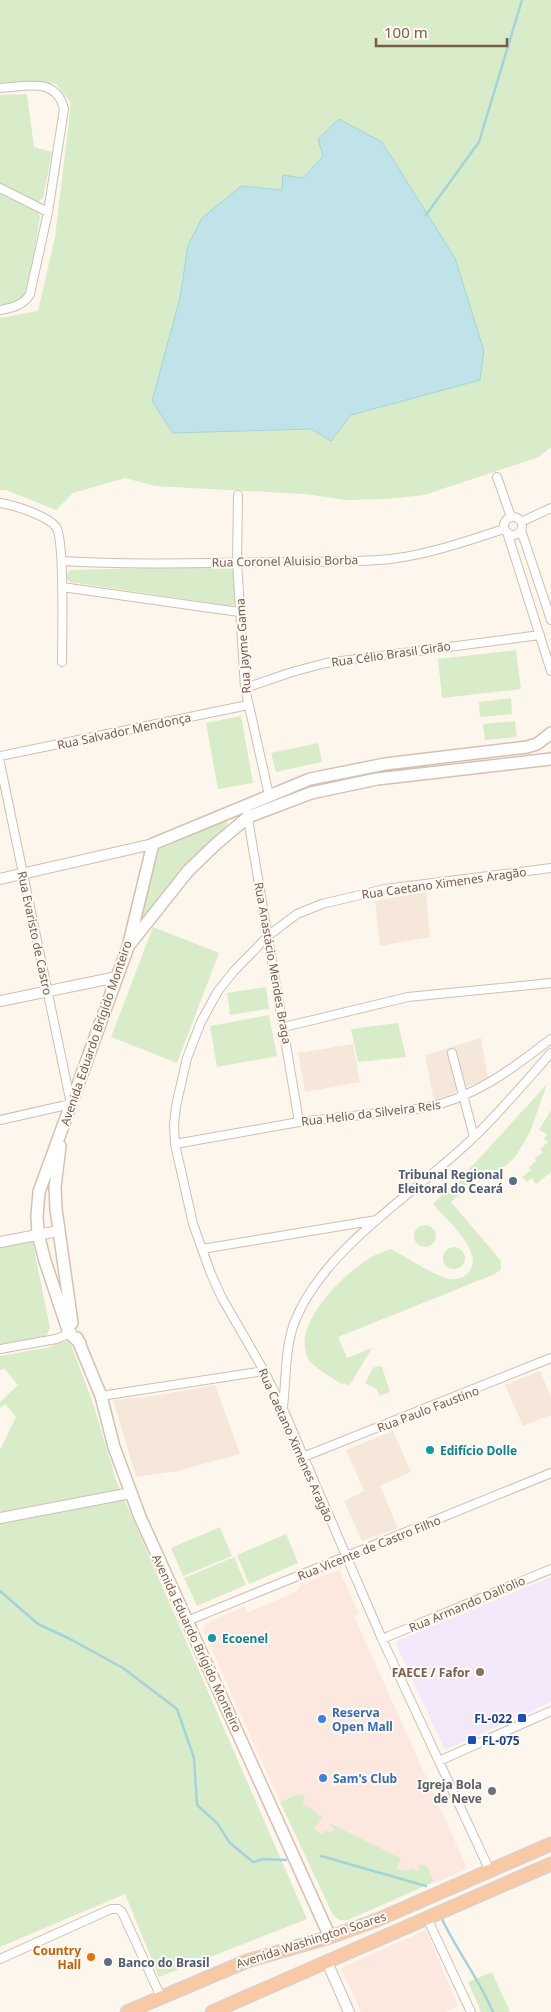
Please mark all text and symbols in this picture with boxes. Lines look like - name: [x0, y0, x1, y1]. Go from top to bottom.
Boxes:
- scale bar: [376, 15, 507, 47]
- text: 100 m: [384, 22, 428, 42]
- street label: Rua Coronel Aluisio Borba: [212, 551, 358, 571]
- street label: Rua Jayme Gama: [231, 598, 255, 694]
- street label: Rua Célio Brasil Girão: [330, 637, 452, 671]
- street label: Rua Salvador Mendonça: [56, 709, 192, 753]
- street label: Rua Caetano Ximenes Aragão: [360, 863, 528, 903]
- street label: Rua Evaristo de Castro: [14, 869, 56, 997]
- street label: Rua Anastácio Mendes Braga: [250, 881, 296, 1045]
- street label: Avenida Eduardo Brígido Monteiro: [56, 938, 136, 1128]
- street label: Rua Helio da Silveira Reis: [300, 1096, 442, 1130]
- place label: Tribunal Regional Eleitoral do Ceará: [398, 1166, 503, 1197]
- marker: Tribunal Regional Eleitoral do Ceará: [507, 1175, 519, 1187]
- street label: Rua Caetano Ximenes Aragão: [254, 1366, 338, 1524]
- street label: Rua Paulo Faustino: [375, 1382, 481, 1436]
- place label: Edifício Dolle: [440, 1442, 517, 1459]
- marker: Edifício Dolle: [424, 1444, 436, 1456]
- street label: Rua Vicente de Castro Filho: [295, 1511, 443, 1585]
- street label: Avenida Eduardo Brígido Monteiro: [148, 1551, 246, 1735]
- street label: Rua Armando Dall'olio: [406, 1572, 528, 1636]
- place label: Ecoenel: [222, 1630, 268, 1647]
- marker: Ecoenel: [206, 1632, 218, 1644]
- place label: FAECE / Fafor: [392, 1664, 471, 1681]
- marker: FAECE / Fafor: [474, 1666, 486, 1678]
- place label: Reserva Open Mall: [332, 1704, 393, 1735]
- place label: FL-022: [474, 1710, 512, 1727]
- marker: FL-022: [516, 1712, 528, 1724]
- marker: Reserva Open Mall: [316, 1713, 328, 1725]
- place label: FL-075: [482, 1732, 520, 1749]
- marker: FL-075: [466, 1734, 478, 1746]
- place label: Sam's Club: [333, 1770, 397, 1787]
- marker: Sam's Club: [317, 1772, 329, 1784]
- place label: Igreja Bola de Neve: [417, 1776, 482, 1807]
- marker: Igreja Bola de Neve: [486, 1785, 498, 1797]
- street label: Avenida Washington Soares: [234, 1908, 388, 1972]
- place label: Country Hall: [33, 1942, 81, 1973]
- marker: Country Hall: [85, 1951, 97, 1963]
- place label: Banco do Brasil: [118, 1954, 209, 1971]
- marker: Banco do Brasil: [102, 1956, 114, 1968]

